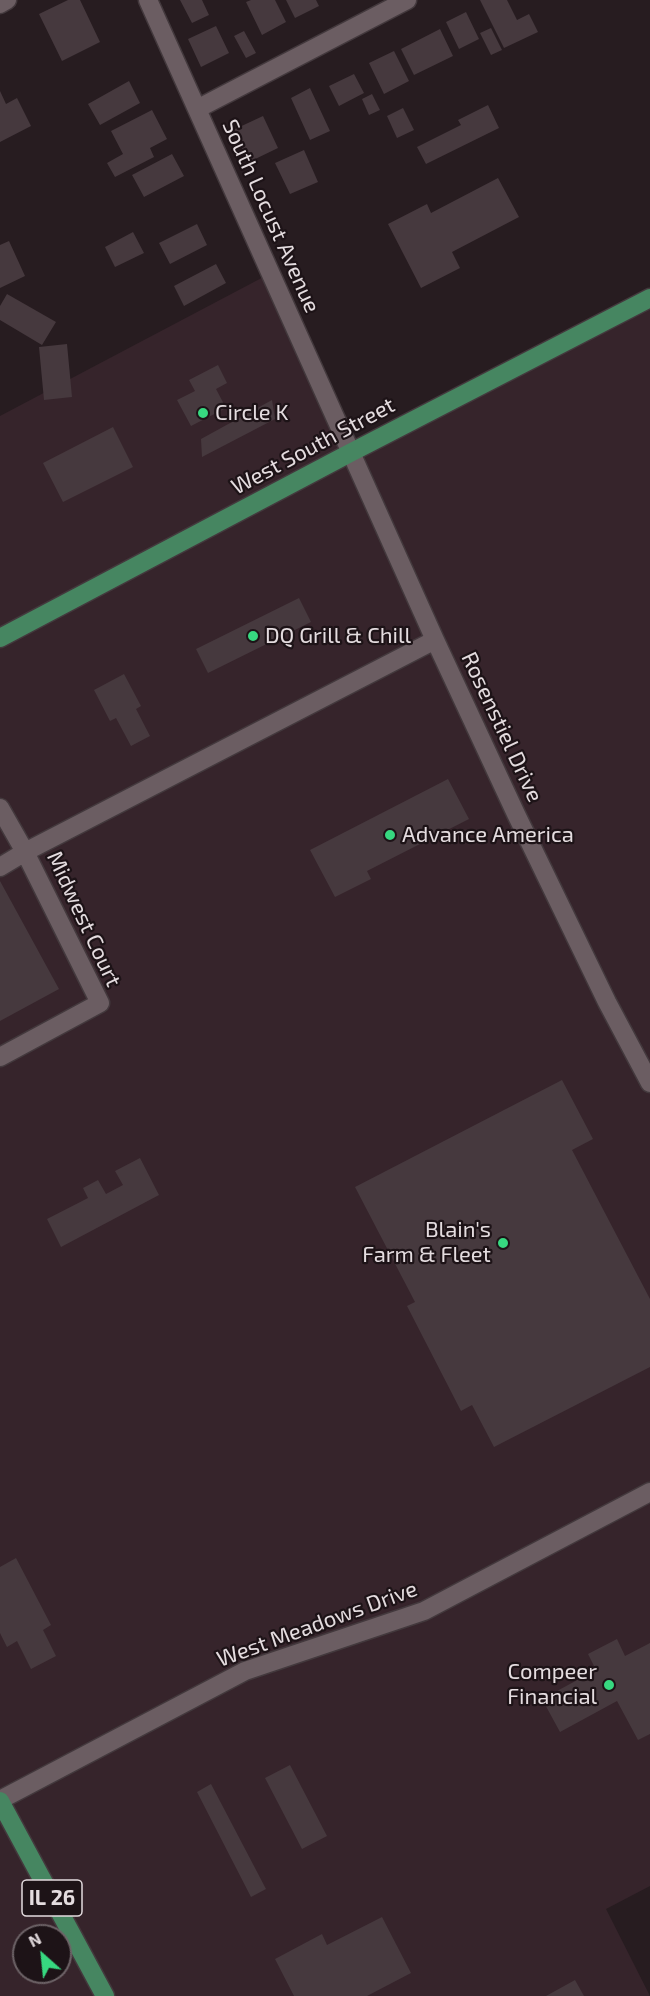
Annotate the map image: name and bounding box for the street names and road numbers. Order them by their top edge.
street label: South Locust Avenue [216,115,326,317]
street label: West South Street [227,392,399,500]
street label: Rosenstiel Drive [456,648,548,806]
street label: Midwest Court [41,847,127,991]
street label: West Meadows Drive [213,1575,421,1673]
road number: IL 26 [22,1880,82,1916]

